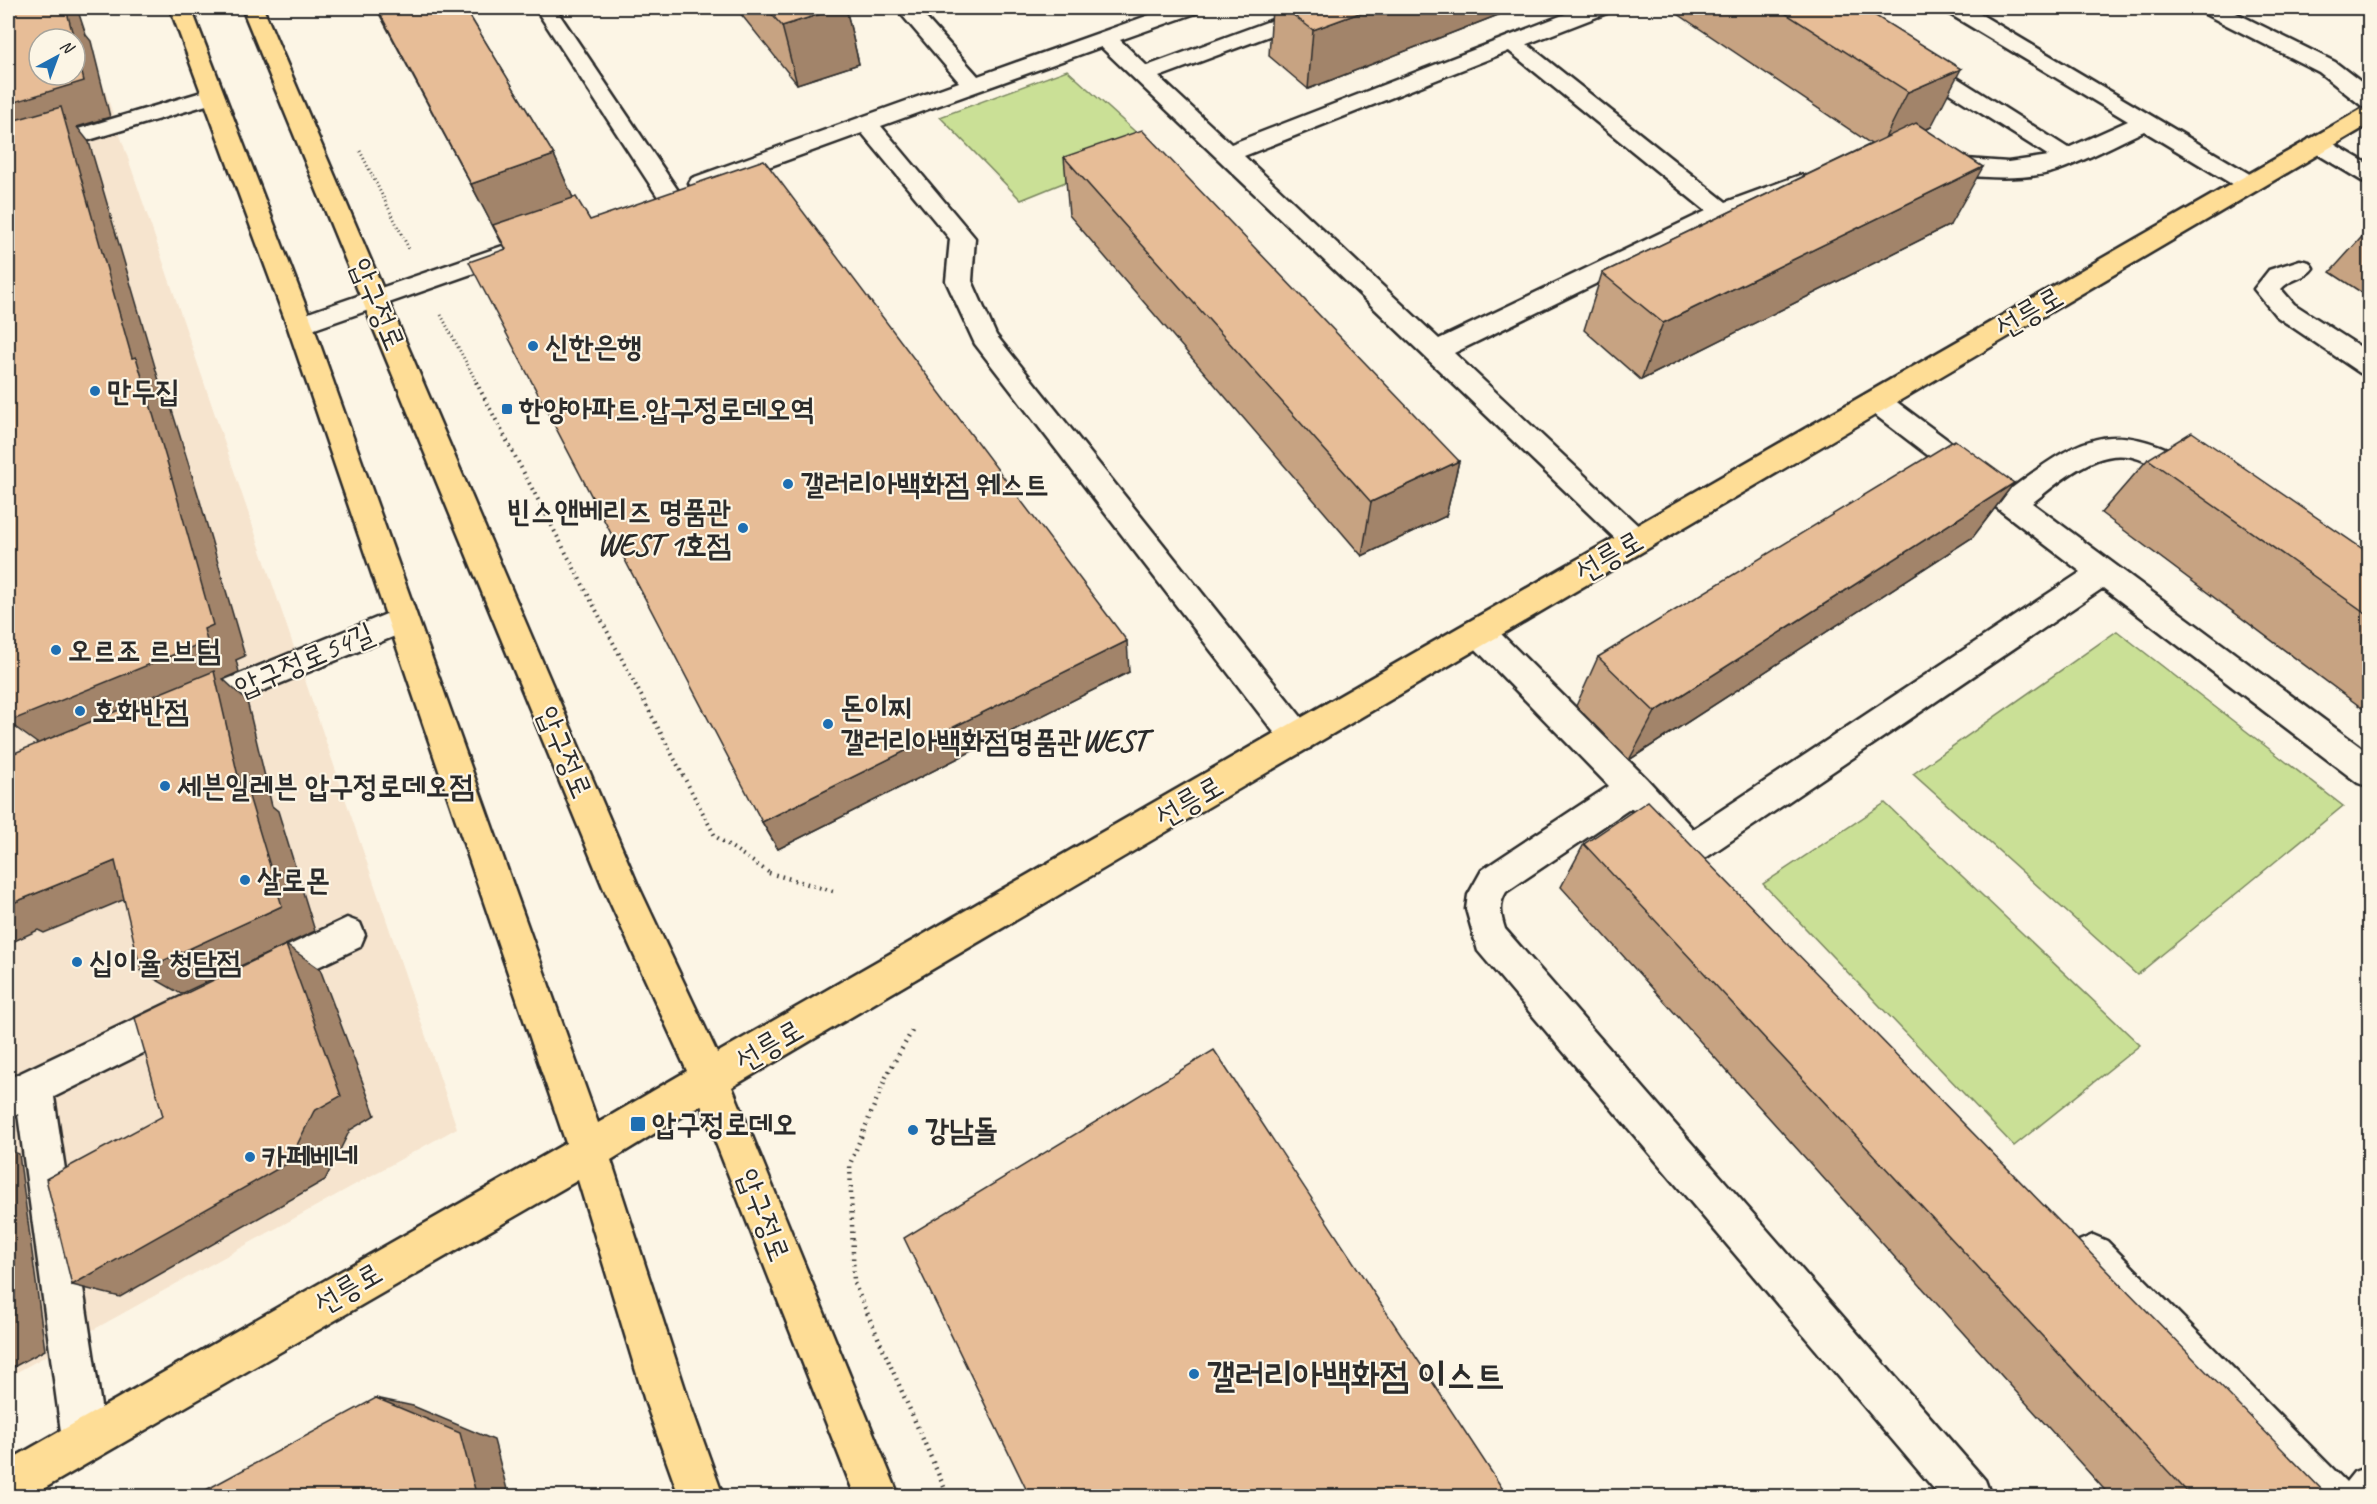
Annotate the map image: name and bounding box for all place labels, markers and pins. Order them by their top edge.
place label: 신한은행 [545,327,642,365]
marker: 신한은행 [526,339,540,353]
place label: 만두집 [107,372,179,410]
marker: 만두집 [88,384,102,398]
place label: 한양아파트.압구정로데오역 [518,390,815,428]
marker: 한양아파트.압구정로데오역 [500,402,514,416]
place label: 갤러리아백화점 웨스트 [800,465,1049,503]
marker: 갤러리아백화점 웨스트 [781,477,795,491]
place label: 빈스앤베리즈 명품관 WEST 1호점 [506,492,731,564]
marker: 빈스앤베리즈 명품관 WEST 1호점 [736,521,750,535]
place label: 오르조 르브텀 [68,631,220,669]
marker: 오르조 르브텀 [49,643,63,657]
place label: 돈이찌 갤러리아백화점명품관WEST [840,688,1155,760]
place label: 호화반점 [92,692,189,730]
marker: 호화반점 [73,704,87,718]
marker: 돈이찌 갤러리아백화점명품관WEST [821,717,835,731]
place label: 세븐일레븐 압구정로데오점 [177,767,474,805]
marker: 세븐일레븐 압구정로데오점 [158,779,172,793]
place label: 살로몬 [257,861,329,899]
marker: 살로몬 [238,873,252,887]
place label: 십이율 청담점 [89,943,241,981]
marker: 십이율 청담점 [70,955,84,969]
place label: 압구정로데오 [652,1105,797,1143]
place label: 강남돌 [925,1111,997,1149]
marker: 압구정로데오 [629,1115,647,1133]
marker: 강남돌 [906,1123,920,1137]
place label: 카페베네 [262,1138,359,1176]
marker: 카페베네 [243,1150,257,1164]
place label: 갤러리아백화점 이스트 [1206,1352,1504,1398]
marker: 갤러리아백화점 이스트 [1187,1367,1201,1381]

